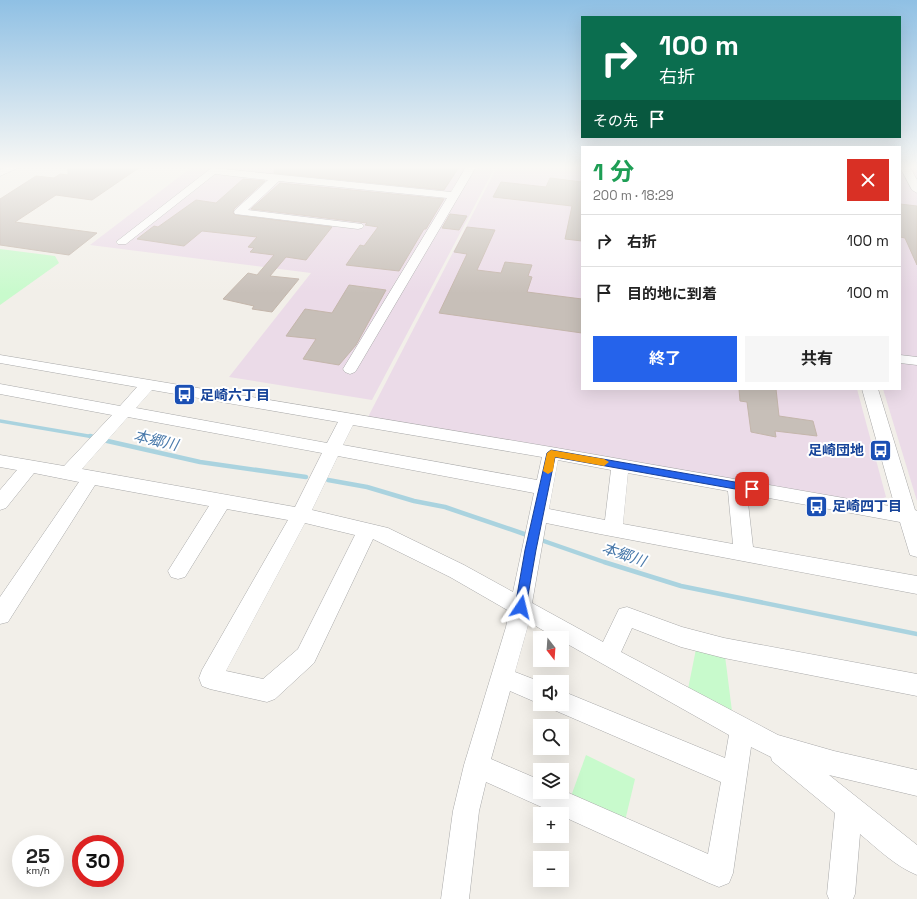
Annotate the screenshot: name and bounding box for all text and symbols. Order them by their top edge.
text: 100 m [659,27,739,63]
icon: right [593,32,645,84]
text: 右折 [659,65,695,88]
icon: arrive [646,108,668,130]
text: その先 [593,111,638,130]
text: 1 分 [593,156,634,187]
button: close [847,159,889,201]
text: 200 m · 18:29 [593,187,674,204]
icon: right [593,230,615,252]
text: 100 m [847,231,889,250]
text: 右折 [627,232,657,251]
icon: arrive [593,282,615,304]
text: 100 m [847,283,889,302]
text: 目的地に到着 [627,284,717,303]
button: 終了 [593,336,737,382]
button: 共有 [745,336,889,382]
bus stop icon: 足崎六丁目 [172,382,198,408]
place label: 足崎六丁目 [200,386,270,404]
water label: 本郷川 [132,426,182,455]
bus stop icon: 足崎団地 [867,437,893,463]
place label: 足崎団地 [808,441,864,459]
pin [735,472,769,506]
icon: arrive [741,478,763,500]
bus stop icon: 足崎四丁目 [803,493,829,519]
place label: 足崎四丁目 [832,497,902,515]
water label: 本郷川 [600,538,650,571]
position arrow [500,586,542,628]
north arrow [533,631,569,667]
map controls [533,631,569,887]
button: sound [533,675,569,711]
button: search [533,719,569,755]
button: layers [533,763,569,799]
button: + [533,807,569,843]
speed limit sign: 30 [72,835,124,887]
text: 25 [26,843,50,869]
button: − [533,851,569,887]
text: km/h [26,864,50,877]

